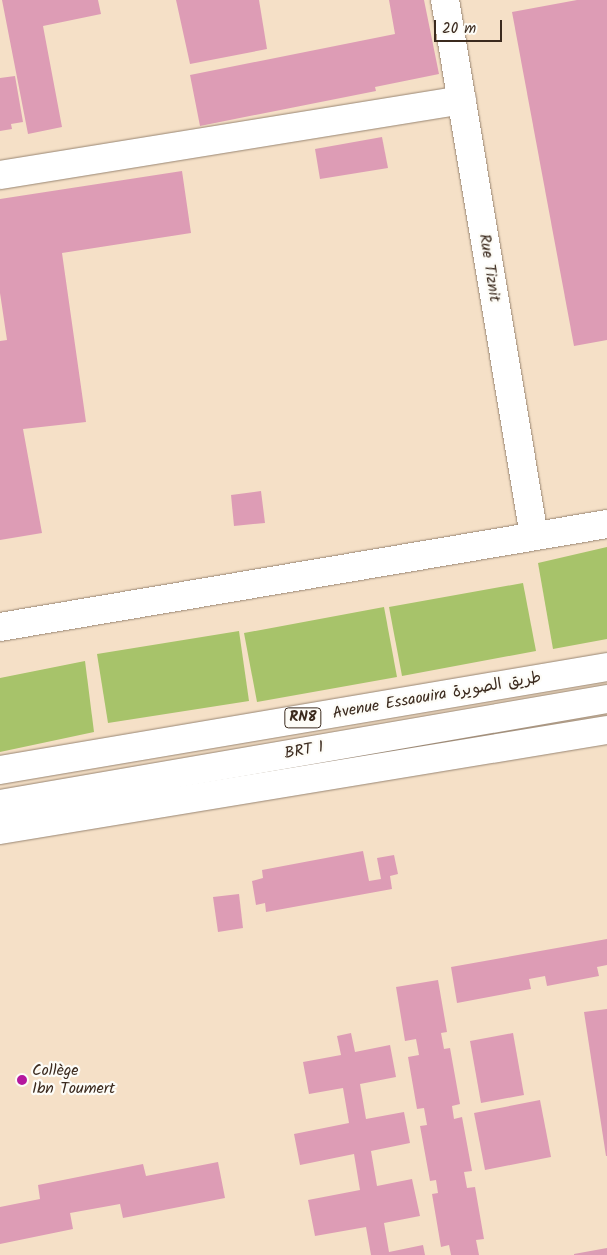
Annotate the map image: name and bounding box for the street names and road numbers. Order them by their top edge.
street label: Rue Tiznit [474,233,504,303]
street label: Avenue Essaouira طريق الصويرة [331,668,543,724]
road number: RN8 [284,706,322,730]
street label: BRT 1 [283,738,325,764]

